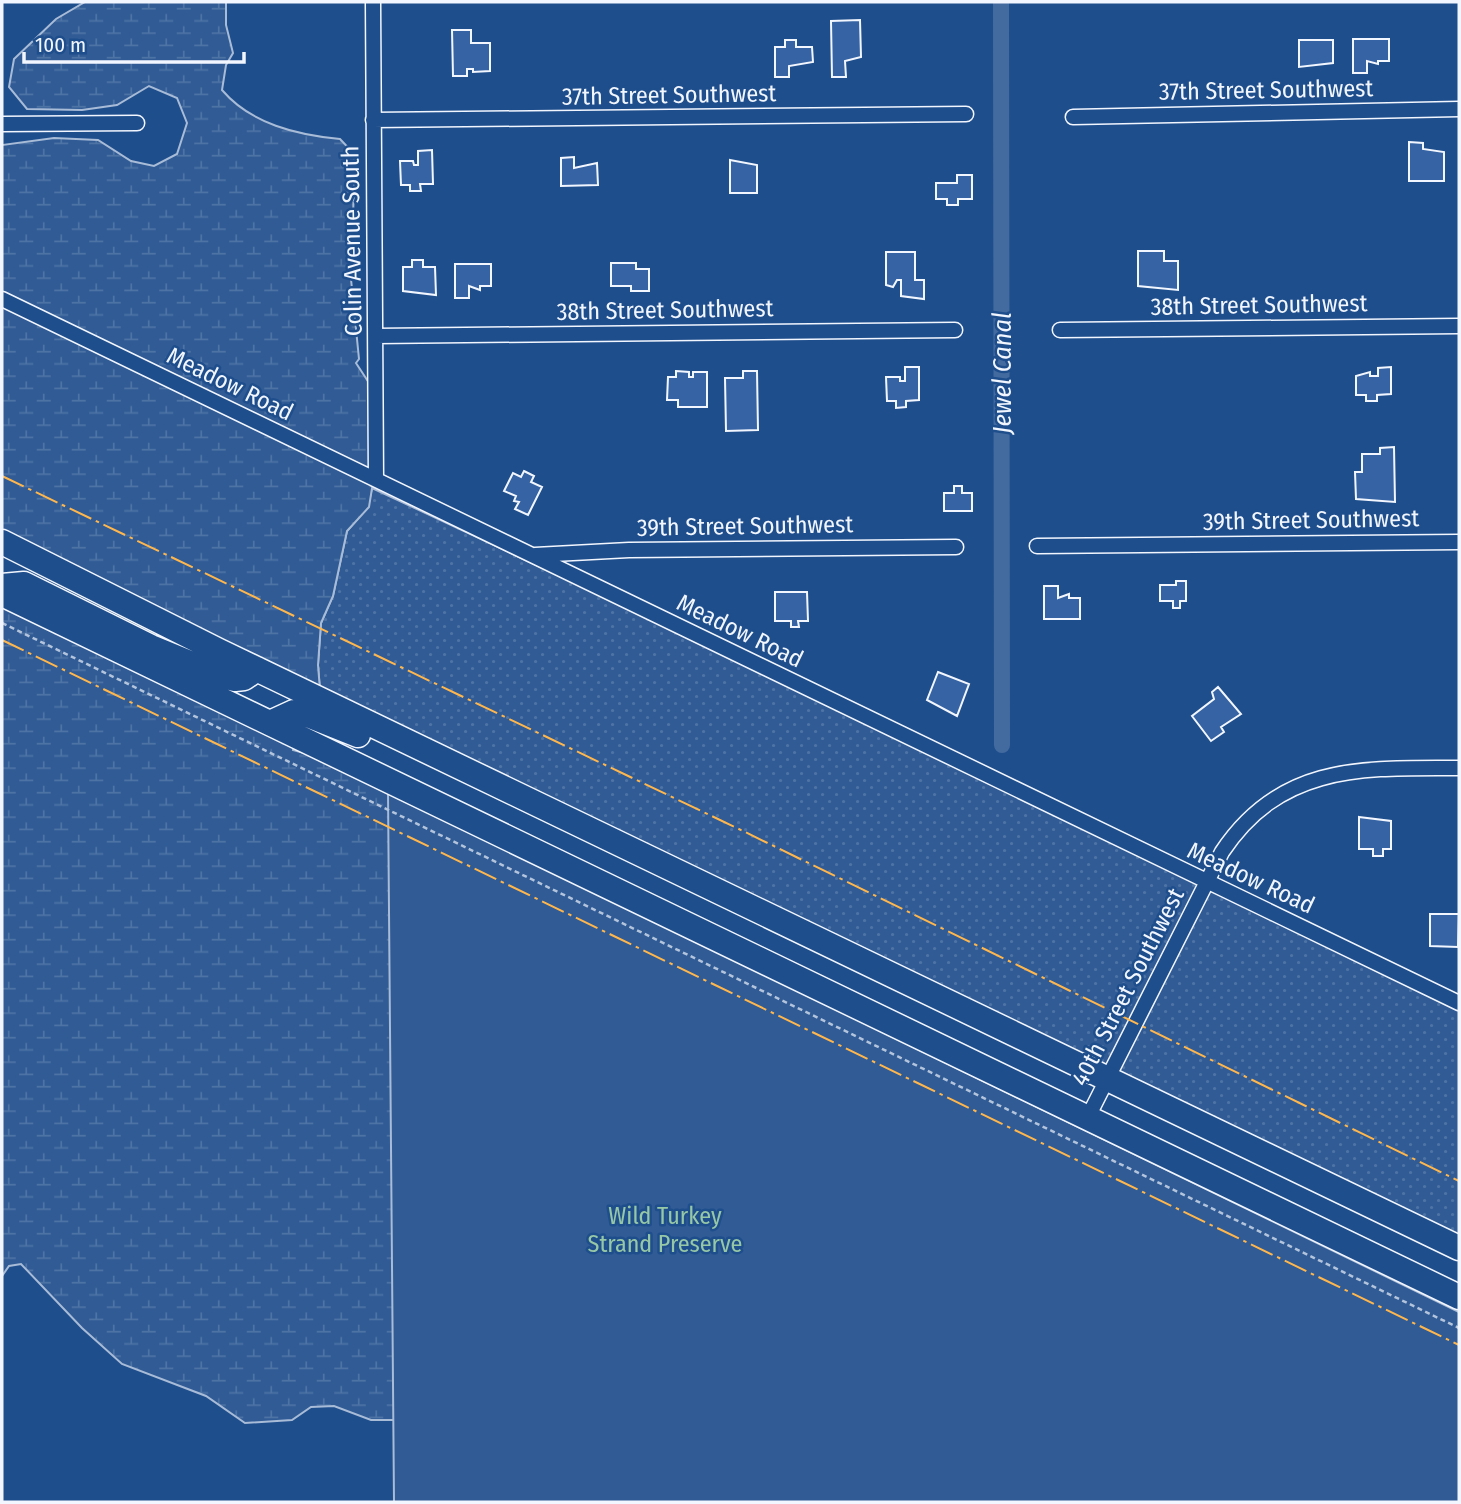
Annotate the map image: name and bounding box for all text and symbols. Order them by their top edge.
scale bar [24,21,245,65]
text: 100 m [35,32,86,58]
street label: 37th Street Southwest [1159,74,1374,106]
street label: 37th Street Southwest [562,79,777,111]
street label: Colin Avenue South [336,146,368,336]
street label: 38th Street Southwest [1150,289,1368,321]
street label: 38th Street Southwest [556,294,774,326]
water label: Jewel Canal [987,312,1018,436]
street label: Meadow Road [162,341,298,427]
street label: 39th Street Southwest [1203,504,1420,536]
street label: 39th Street Southwest [637,510,854,542]
street label: Meadow Road [672,588,808,674]
street label: Meadow Road [1183,836,1319,920]
street label: 40th Street Southwest [1066,883,1190,1091]
park label: Wild Turkey Strand Preserve [588,1202,742,1258]

